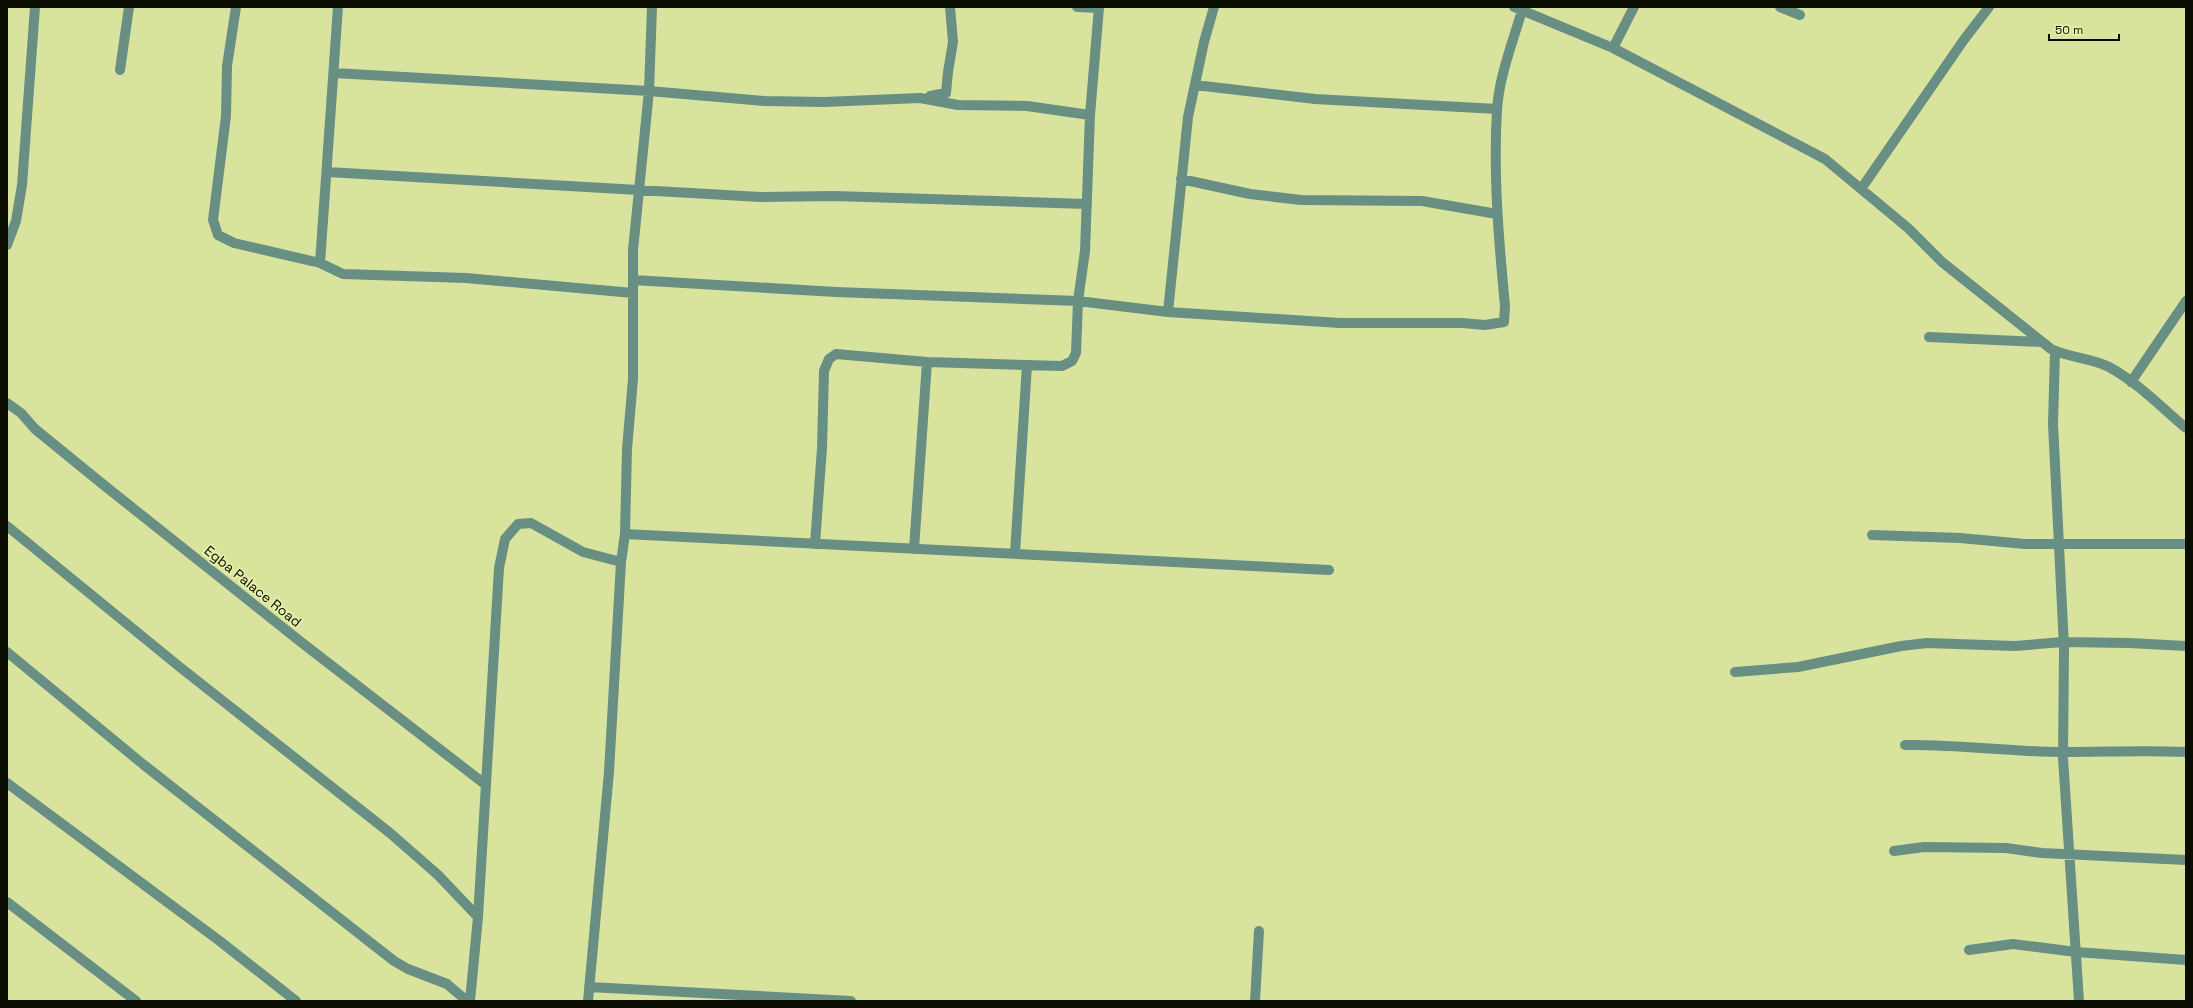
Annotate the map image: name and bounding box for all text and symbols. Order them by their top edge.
scale bar [2049,16,2119,42]
text: 50 m [2055,22,2083,38]
street label: Egba Palace Road [201,541,305,631]

